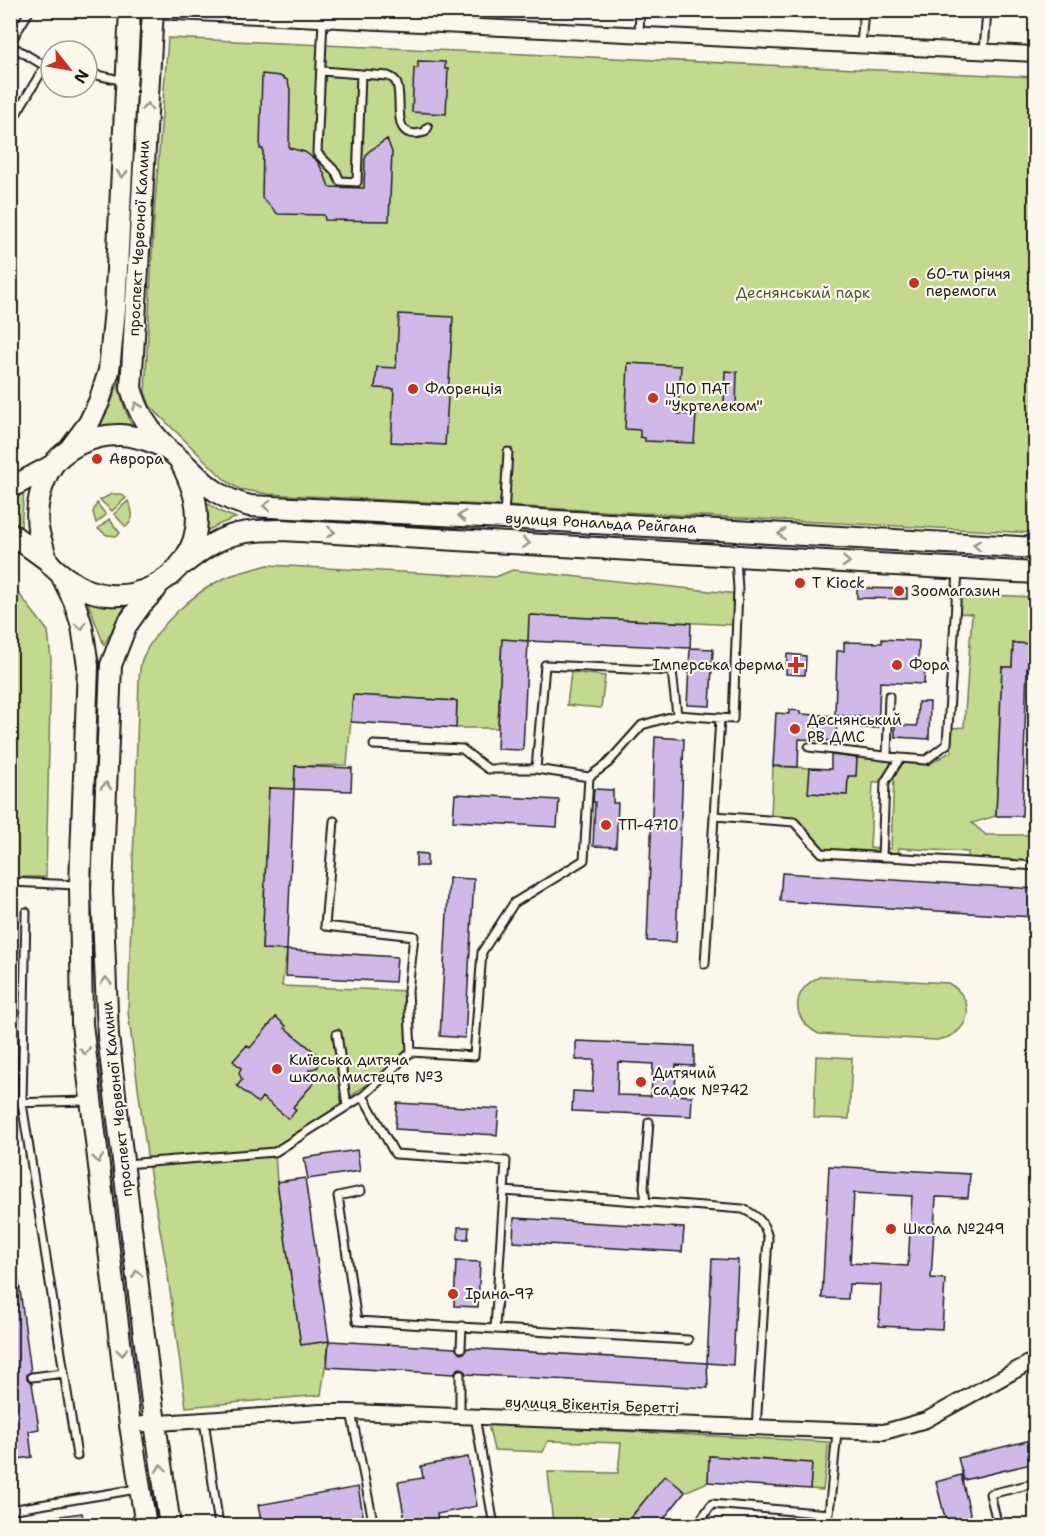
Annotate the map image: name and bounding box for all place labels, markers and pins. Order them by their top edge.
place label: 60-ти річчя перемоги [926,264,1011,301]
marker: 60-ти річчя перемоги [907,276,921,290]
place label: Флоренція [425,379,502,399]
place label: ЦПО ПАТ "Укртелеком" [665,379,763,416]
marker: Флоренція [406,382,420,396]
marker: ЦПО ПАТ "Укртелеком" [646,391,660,405]
place label: Аврора [109,449,164,469]
marker: Аврора [90,452,104,466]
place label: T Kiock [812,573,865,593]
marker: T Kiock [793,576,807,590]
place label: Зоомагазин [911,581,1000,601]
marker: Зоомагазин [892,584,906,598]
place label: Імперська ферма [652,655,785,675]
place label: Фора [909,655,950,675]
marker: Імперська ферма [789,658,803,672]
marker: Фора [890,658,904,672]
place label: Деснянський РВ ДМС [807,710,902,747]
marker: Деснянський РВ ДМС [788,722,802,736]
place label: ТП-4710 [618,815,679,835]
marker: ТП-4710 [599,818,613,832]
place label: Київська дитяча школа мистецтв №3 [289,1050,444,1087]
marker: Київська дитяча школа мистецтв №3 [270,1062,284,1076]
place label: Дитячий садок №742 [653,1063,749,1100]
marker: Дитячий садок №742 [634,1075,648,1089]
place label: Школа №249 [903,1219,1005,1239]
marker: Школа №249 [884,1222,898,1236]
place label: Ірина-97 [465,1284,534,1304]
marker: Ірина-97 [446,1287,460,1301]

